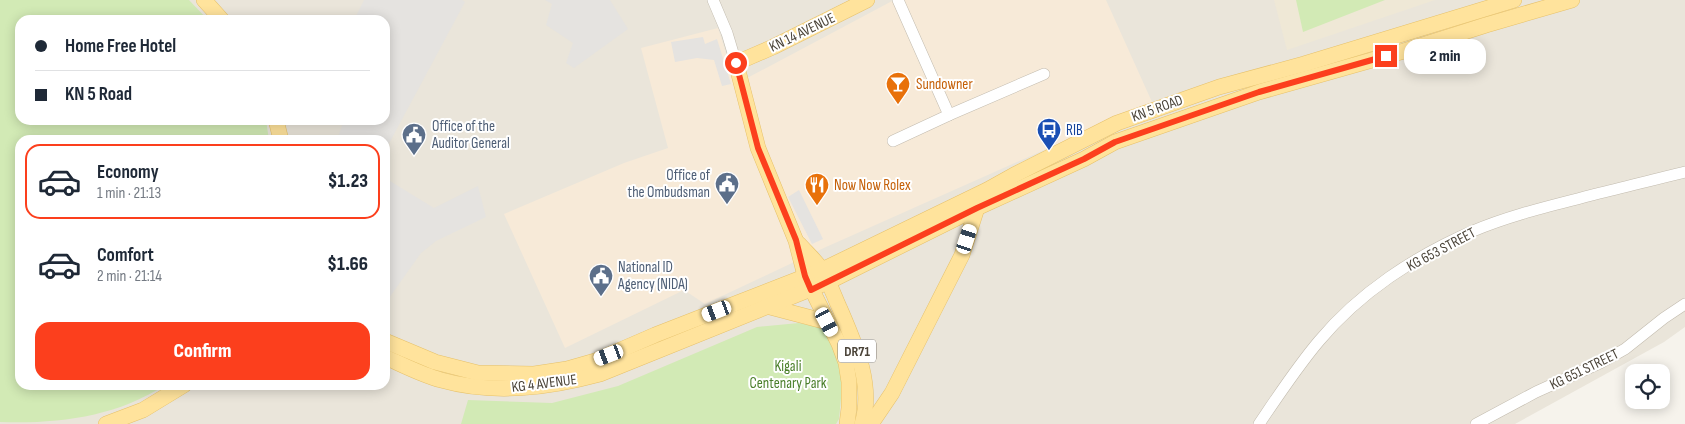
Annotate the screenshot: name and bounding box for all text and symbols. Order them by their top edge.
street label: KN 14 AVENUE [766,8,838,57]
text: Home Free Hotel [65,35,176,58]
callout: 2 min [1404,38,1486,74]
route end [1375,45,1397,67]
text: 2 min [1429,47,1461,66]
route start [725,52,747,74]
bar icon: Sundowner [885,71,911,105]
place label: Sundowner [916,75,973,94]
text: KN 5 Road [65,83,132,106]
street label: KN 5 ROAD [1129,90,1185,126]
place label: Office of the Auditor General [431,117,510,153]
bus stop icon: RIB [1036,117,1062,151]
place label: RIB [1066,121,1083,140]
public building icon: Office of the Auditor General [401,122,427,156]
icon: car [37,159,82,204]
text: Economy [97,161,159,184]
place label: Office of the Ombudsman [628,166,711,202]
text: $1.23 [328,170,368,193]
public building icon: Office of the Ombudsman [714,171,740,205]
restaurant icon: Now Now Rolex [804,172,830,206]
place label: Now Now Rolex [834,176,911,195]
text: 1 min · 21:13 [97,184,161,203]
car [955,222,978,256]
street label: KG 653 STREET [1403,223,1479,276]
icon: car [37,242,82,287]
text: Comfort [97,244,154,267]
text: $1.66 [327,253,368,276]
place label: National ID Agency (NIDA) [617,258,688,294]
public building icon: National ID Agency (NIDA) [588,263,614,297]
text: 2 min · 21:14 [97,267,162,286]
car [700,299,733,323]
car [813,305,840,339]
button: Confirm [35,322,370,380]
road number: DR71 [838,340,876,362]
car [592,343,625,367]
street label: KG 651 STREET [1547,345,1622,394]
park label: Kigali Centenary Park [750,357,827,393]
map controls [1625,364,1670,409]
button: locate [1625,364,1670,409]
street label: KG 4 AVENUE [510,370,578,397]

